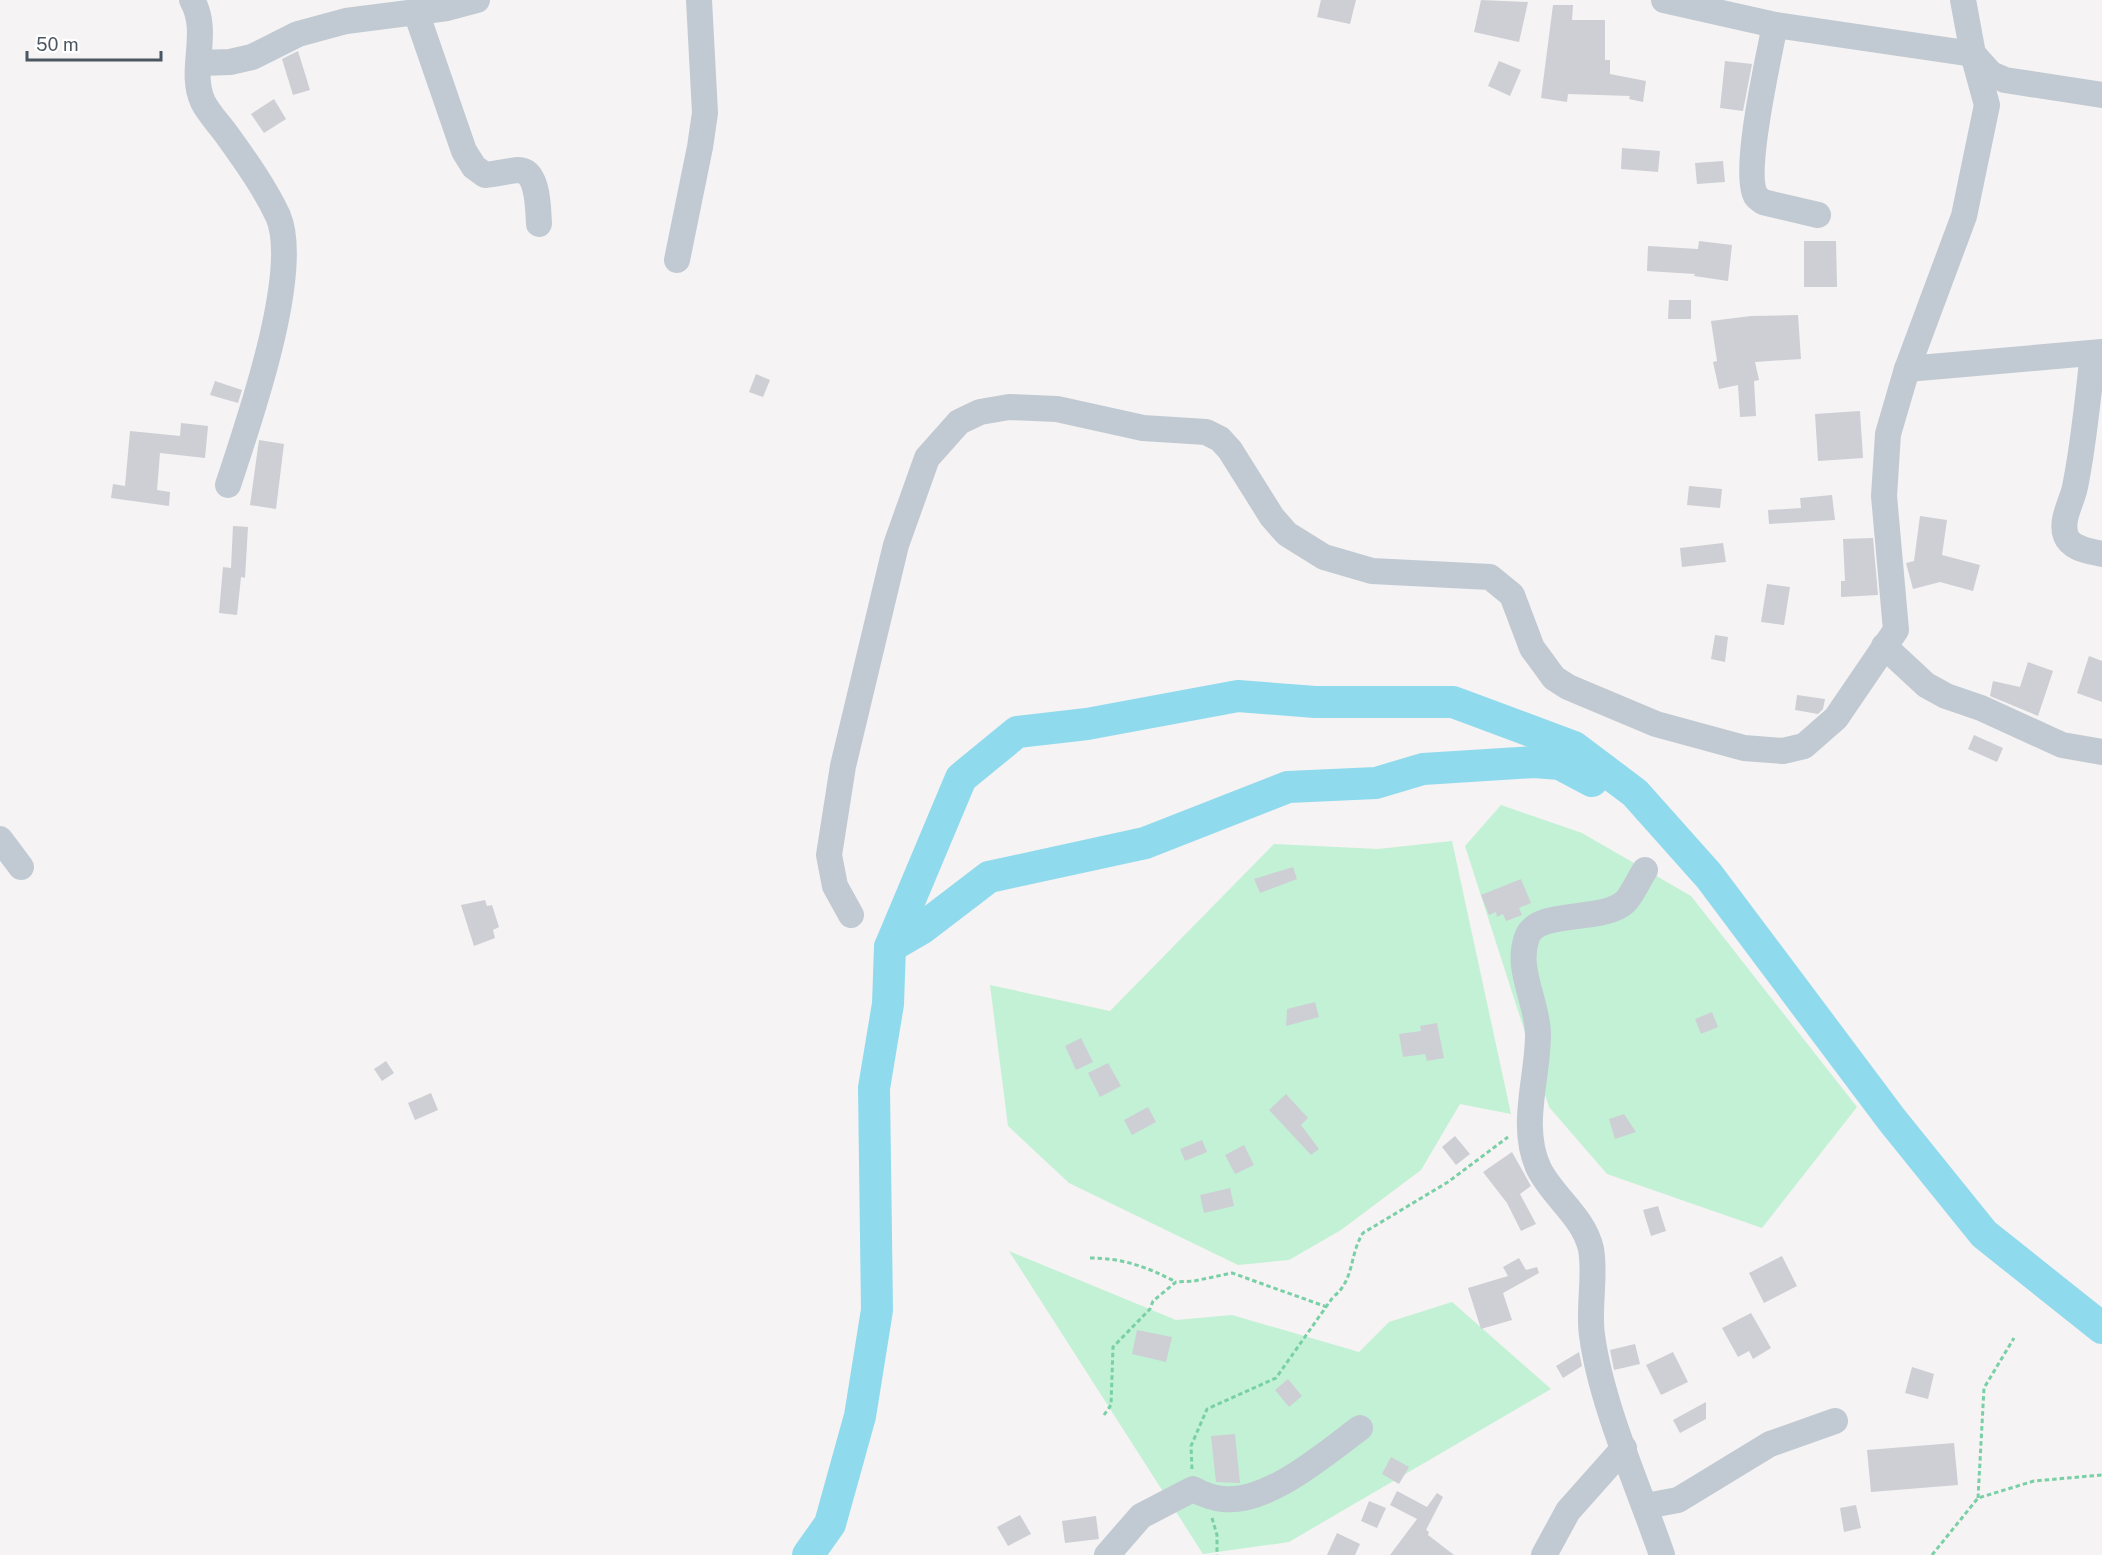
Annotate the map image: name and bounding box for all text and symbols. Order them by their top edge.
scale bar [27,24,160,62]
text: 50 m [36,34,79,55]

